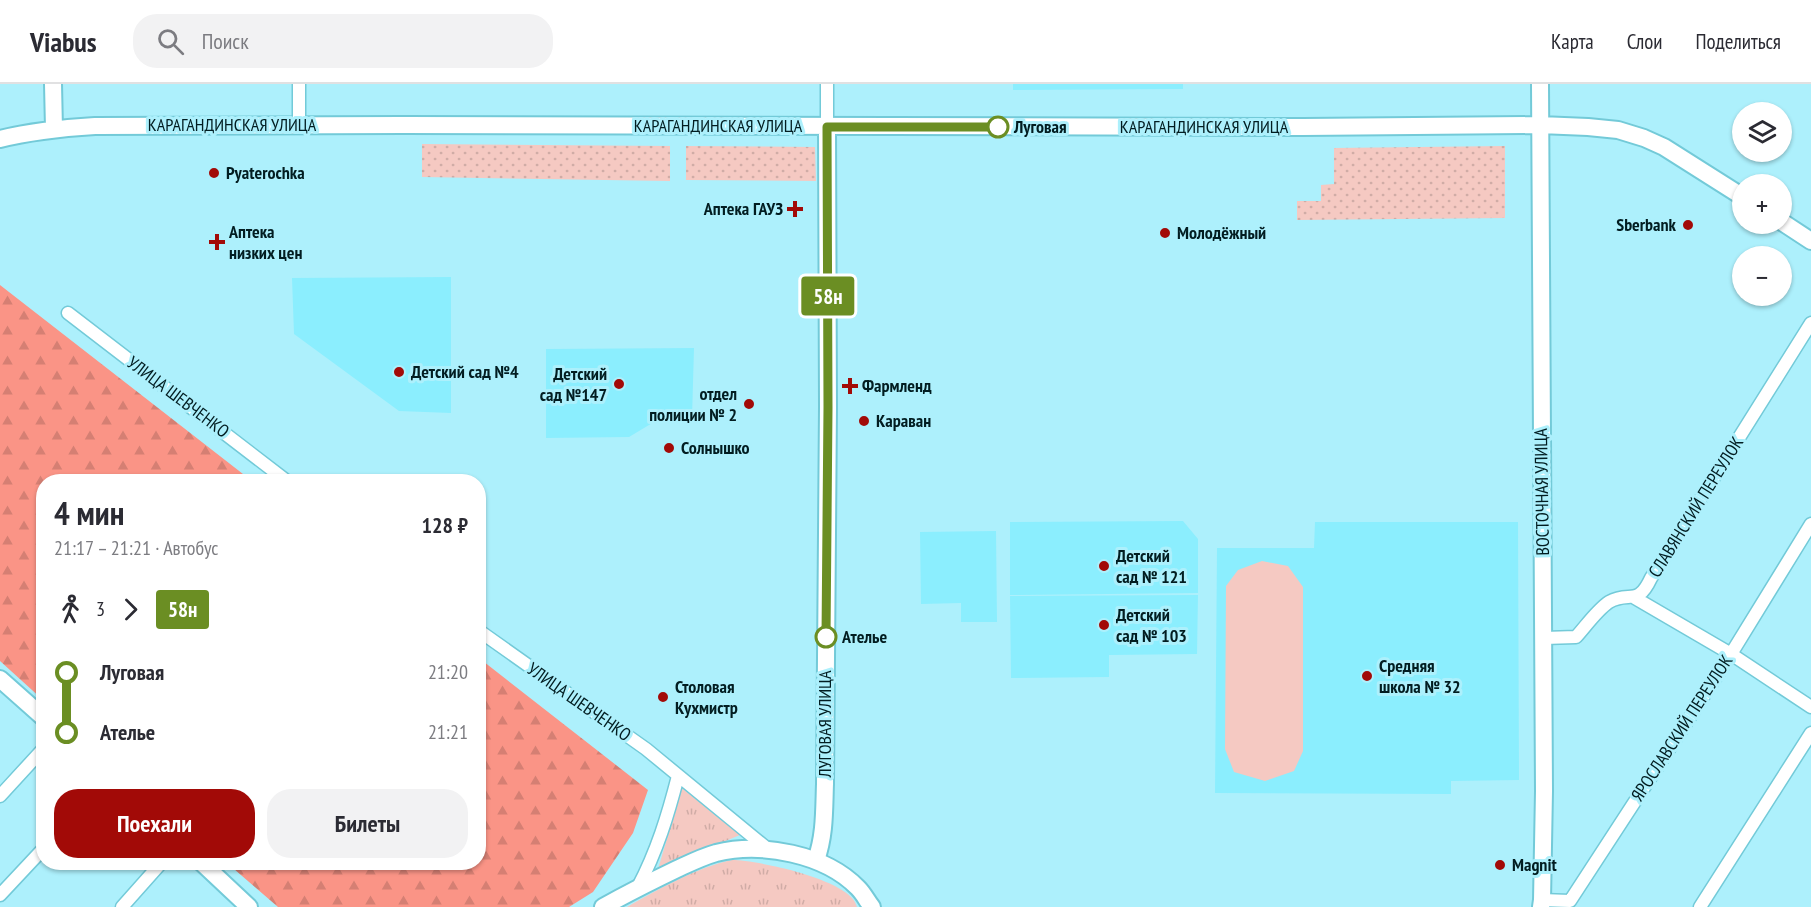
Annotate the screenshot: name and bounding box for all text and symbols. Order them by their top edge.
search box [133,14,553,68]
text: Viabus [30,23,97,60]
icon: search [154,25,187,58]
text: Поиск [202,27,249,55]
text: Карта [1551,28,1594,55]
text: Слои [1627,28,1662,55]
text: Поделиться [1695,28,1781,55]
map controls [1732,102,1792,306]
button: layers [1732,102,1792,162]
street label: КАРАГАНДИНСКАЯ УЛИЦА [148,113,317,136]
street label: КАРАГАНДИНСКАЯ УЛИЦА [634,114,803,137]
place label: Луговая [1013,115,1067,138]
street label: КАРАГАНДИНСКАЯ УЛИЦА [1120,115,1289,138]
marker: Луговая [987,116,1009,138]
place label: Pyaterochka [226,161,305,184]
marker: Pyaterochka [207,166,221,180]
button: + [1732,174,1792,234]
place label: Аптека ГАУЗ [703,197,783,220]
marker: Аптека ГАУЗ [788,202,802,216]
place label: Sberbank [1616,213,1677,236]
marker: Sberbank [1681,218,1695,232]
place label: Аптека низких цен [228,220,302,264]
place label: Молодёжный [1177,221,1266,244]
marker: Молодёжный [1158,226,1172,240]
marker: Аптека низких цен [210,235,224,249]
button: − [1732,246,1792,306]
line badge: 58н [794,276,862,316]
text: 58н [813,283,843,310]
street label: УЛИЦА ШЕВЧЕНКО [123,351,234,442]
place label: Детский сад №4 [411,360,519,383]
place label: Детский сад №147 [540,362,607,406]
marker: Детский сад №4 [392,365,406,379]
place label: Фармленд [862,374,932,397]
marker: Детский сад №147 [612,377,626,391]
marker: Фармленд [843,379,857,393]
place label: отдел полиции № 2 [649,382,737,426]
marker: отдел полиции № 2 [742,397,756,411]
place label: Караван [876,409,931,432]
marker: Караван [857,414,871,428]
street label: ВОСТОЧНАЯ УЛИЦА [1529,428,1554,556]
street label: СЛАВЯНСКИЙ ПЕРЕУЛОК [1643,432,1748,581]
place label: Солнышко [681,436,750,459]
marker: Солнышко [662,441,676,455]
text: 4 мин [54,491,124,534]
text: 128 ₽ [421,511,468,539]
text: 21:17 – 21:21 · Автобус [54,535,218,561]
place label: Детский сад № 121 [1116,544,1187,588]
marker: Детский сад № 121 [1097,559,1111,573]
icon: walk [54,593,87,626]
icon: forward [114,593,147,626]
text: 3 [96,596,105,622]
text: 58н [168,596,197,623]
place label: Детский сад № 103 [1116,603,1187,647]
marker: Детский сад № 103 [1097,618,1111,632]
place label: Ателье [841,625,887,648]
marker: Ателье [815,626,837,648]
street label: ЯРОСЛАВСКИЙ ПЕРЕУЛОК [1626,650,1737,805]
place label: Средняя школа № 32 [1379,654,1461,698]
street label: УЛИЦА ШЕВЧЕНКО [523,657,636,746]
text: Луговая [100,658,164,686]
text: 21:20 [428,659,468,685]
marker: Средняя школа № 32 [1360,669,1374,683]
street label: ЛУГОВАЯ УЛИЦА [813,670,836,778]
place label: Столовая Кухмистр [675,675,738,719]
marker: Столовая Кухмистр [656,690,670,704]
text: Ателье [100,718,155,746]
text: 21:21 [428,719,468,745]
button: Поехали [54,789,255,858]
button: Билеты [267,789,468,858]
place label: Magnit [1512,853,1557,876]
marker: Magnit [1493,858,1507,872]

